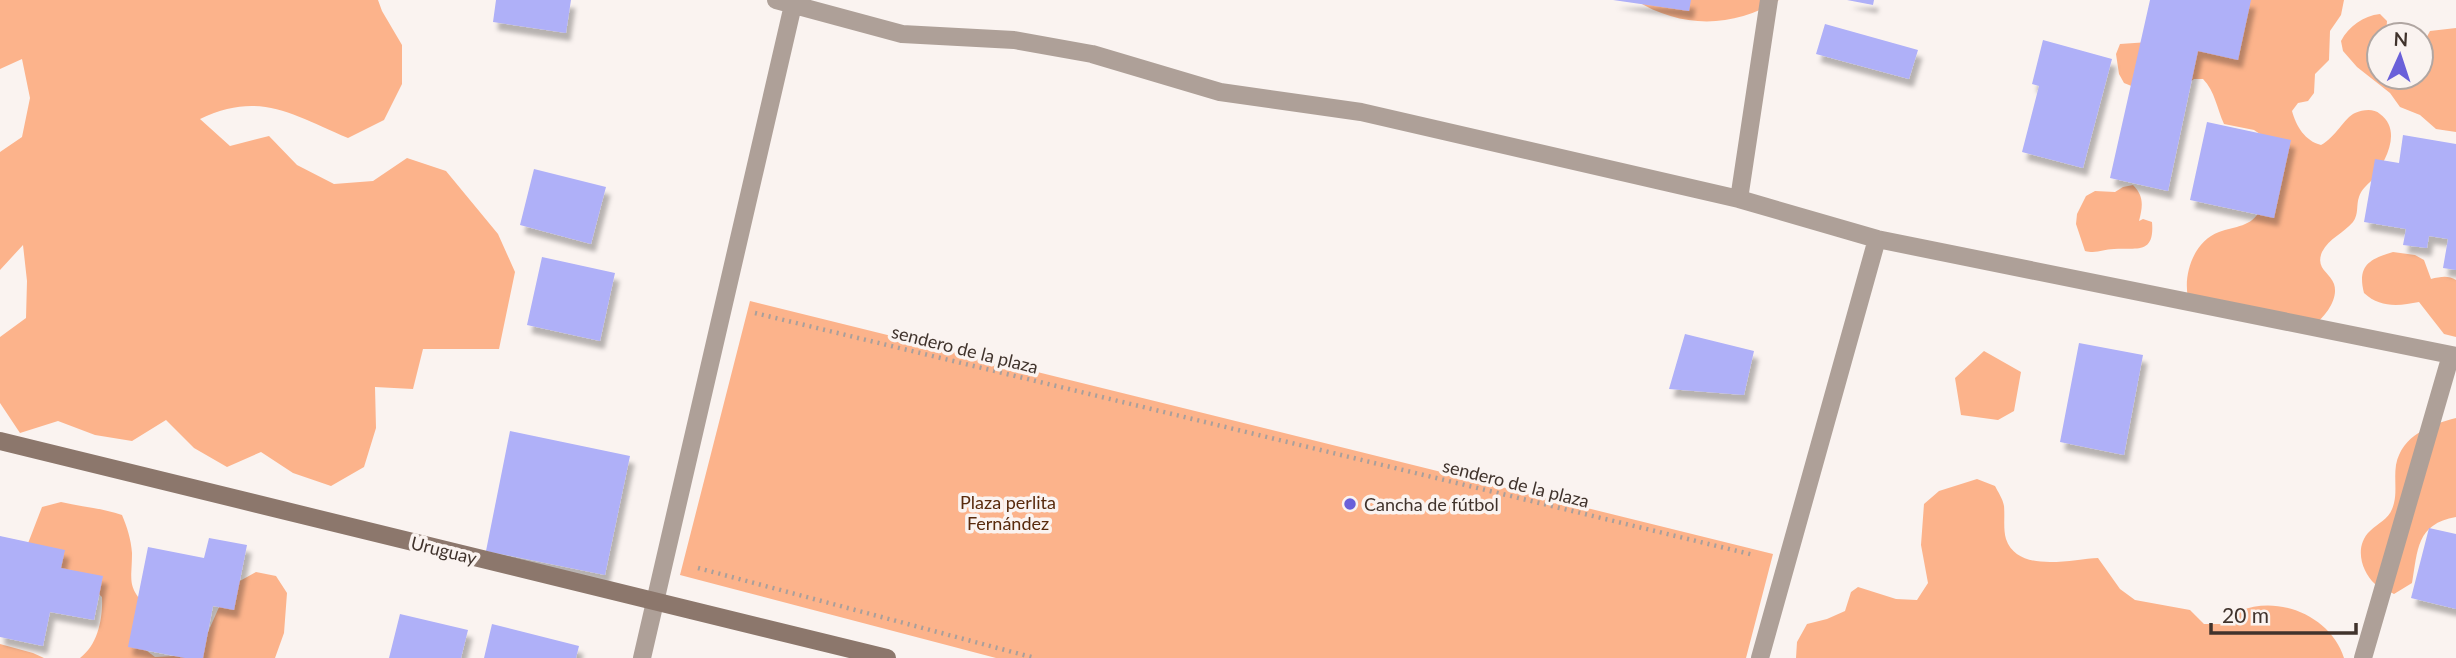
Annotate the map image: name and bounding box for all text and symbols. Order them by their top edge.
north arrow [2365,21,2435,91]
text: N [2393,27,2409,50]
street label: sendero de la plaza [889,320,1041,378]
street label: sendero de la plaza [1440,454,1592,512]
park label: Plaza perlita Fernández [960,491,1056,534]
place label: Cancha de fútbol [1364,493,1499,515]
marker: Cancha de fútbol [1342,496,1358,512]
street label: Uruguay [409,531,480,569]
scale bar [2211,592,2356,636]
text: 20 m [2222,602,2269,627]

